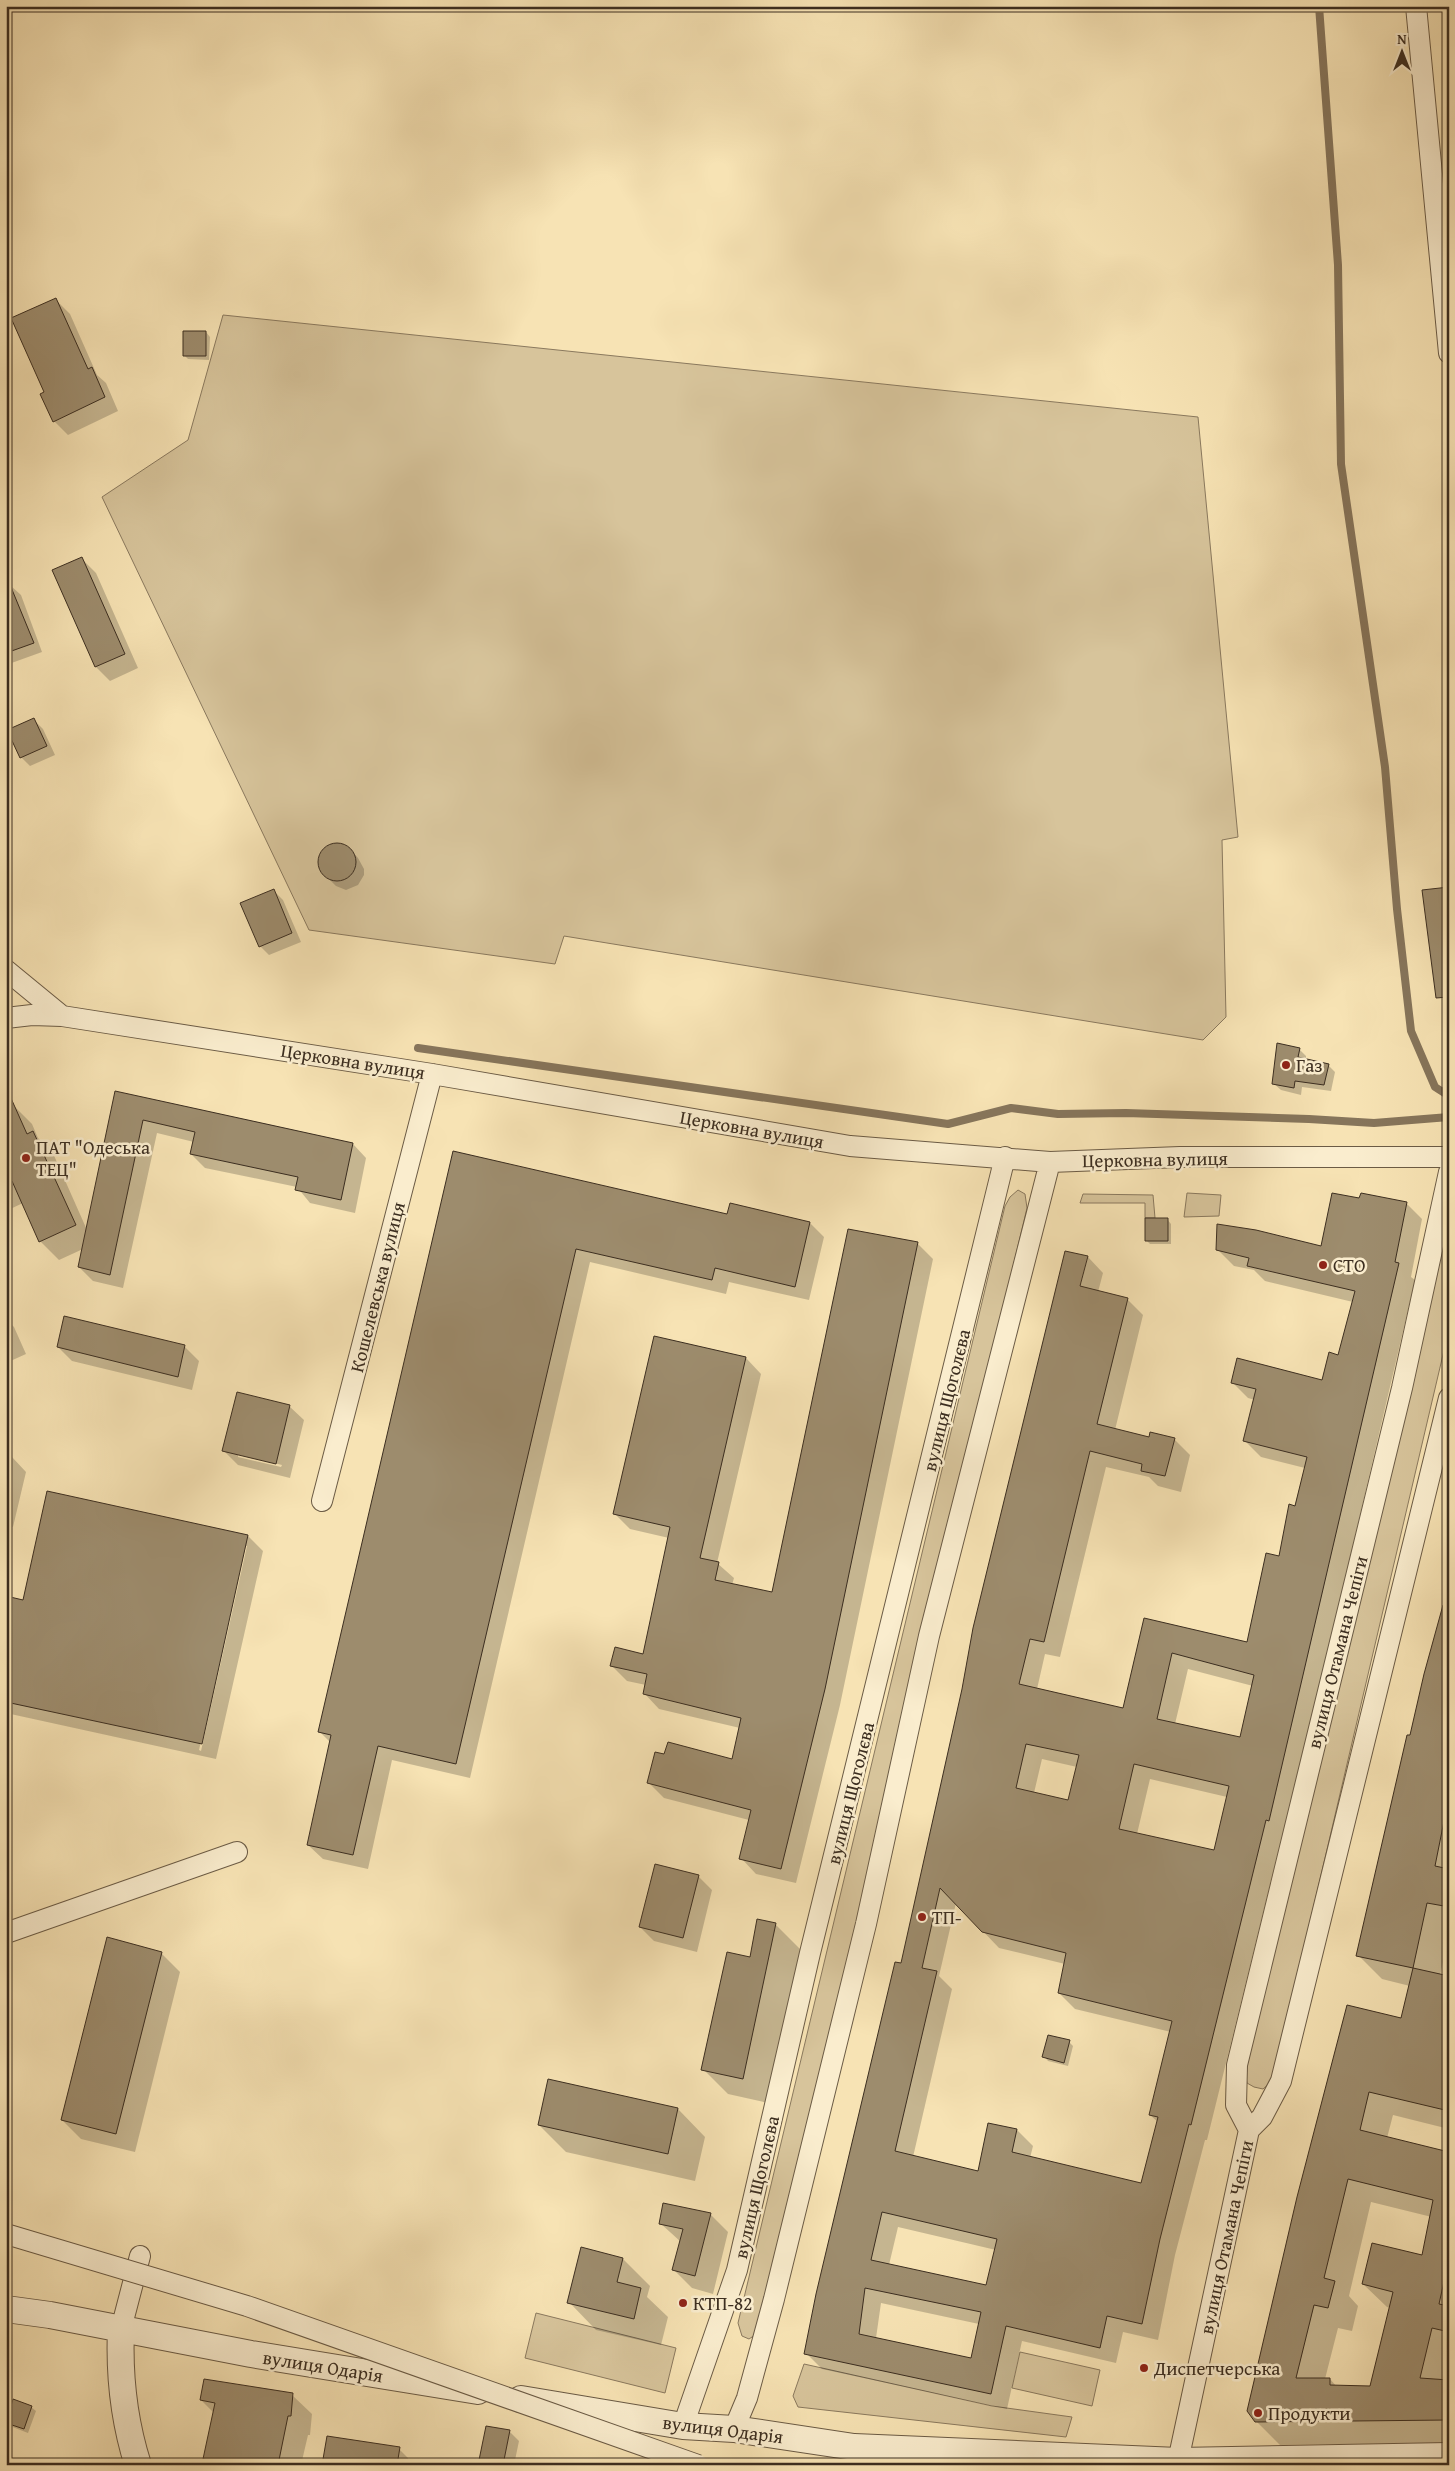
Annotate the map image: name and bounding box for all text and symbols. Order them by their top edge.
north arrow [1378,28,1428,78]
text: N [1397,29,1407,49]
street label: Церковна вулиця [279,1036,428,1086]
place label: Газ [1296,1051,1323,1079]
marker: Газ [1280,1059,1292,1071]
street label: Церковна вулиця [678,1103,827,1156]
place label: ПАТ "Одеська ТЕЦ" [36,1133,150,1183]
street label: Церковна вулиця [1082,1144,1228,1174]
marker: ПАТ "Одеська ТЕЦ" [20,1152,32,1164]
street label: Кошелевська вулиця [342,1198,412,1375]
place label: СТО [1333,1251,1366,1279]
marker: СТО [1317,1259,1329,1271]
street label: вулиця Щоголєва [915,1326,977,1474]
street label: вулиця Отамана Чепіги [1299,1553,1375,1751]
street label: вулиця Щоголєва [819,1719,881,1867]
place label: ТП- [932,1903,961,1931]
marker: ТП- [916,1911,928,1923]
street label: вулиця Щоголєва [726,2113,786,2261]
street label: вулиця Отамана Чепіги [1192,2137,1260,2337]
place label: КТП-82 [693,2289,752,2317]
marker: КТП-82 [677,2297,689,2309]
street label: вулиця Одарія [261,2343,386,2389]
place label: Диспетчерська [1153,2354,1280,2382]
marker: Диспетчерська [1138,2362,1150,2374]
place label: Продукти [1268,2399,1351,2427]
marker: Продукти [1252,2407,1264,2419]
street label: вулиця Одарія [661,2408,785,2450]

